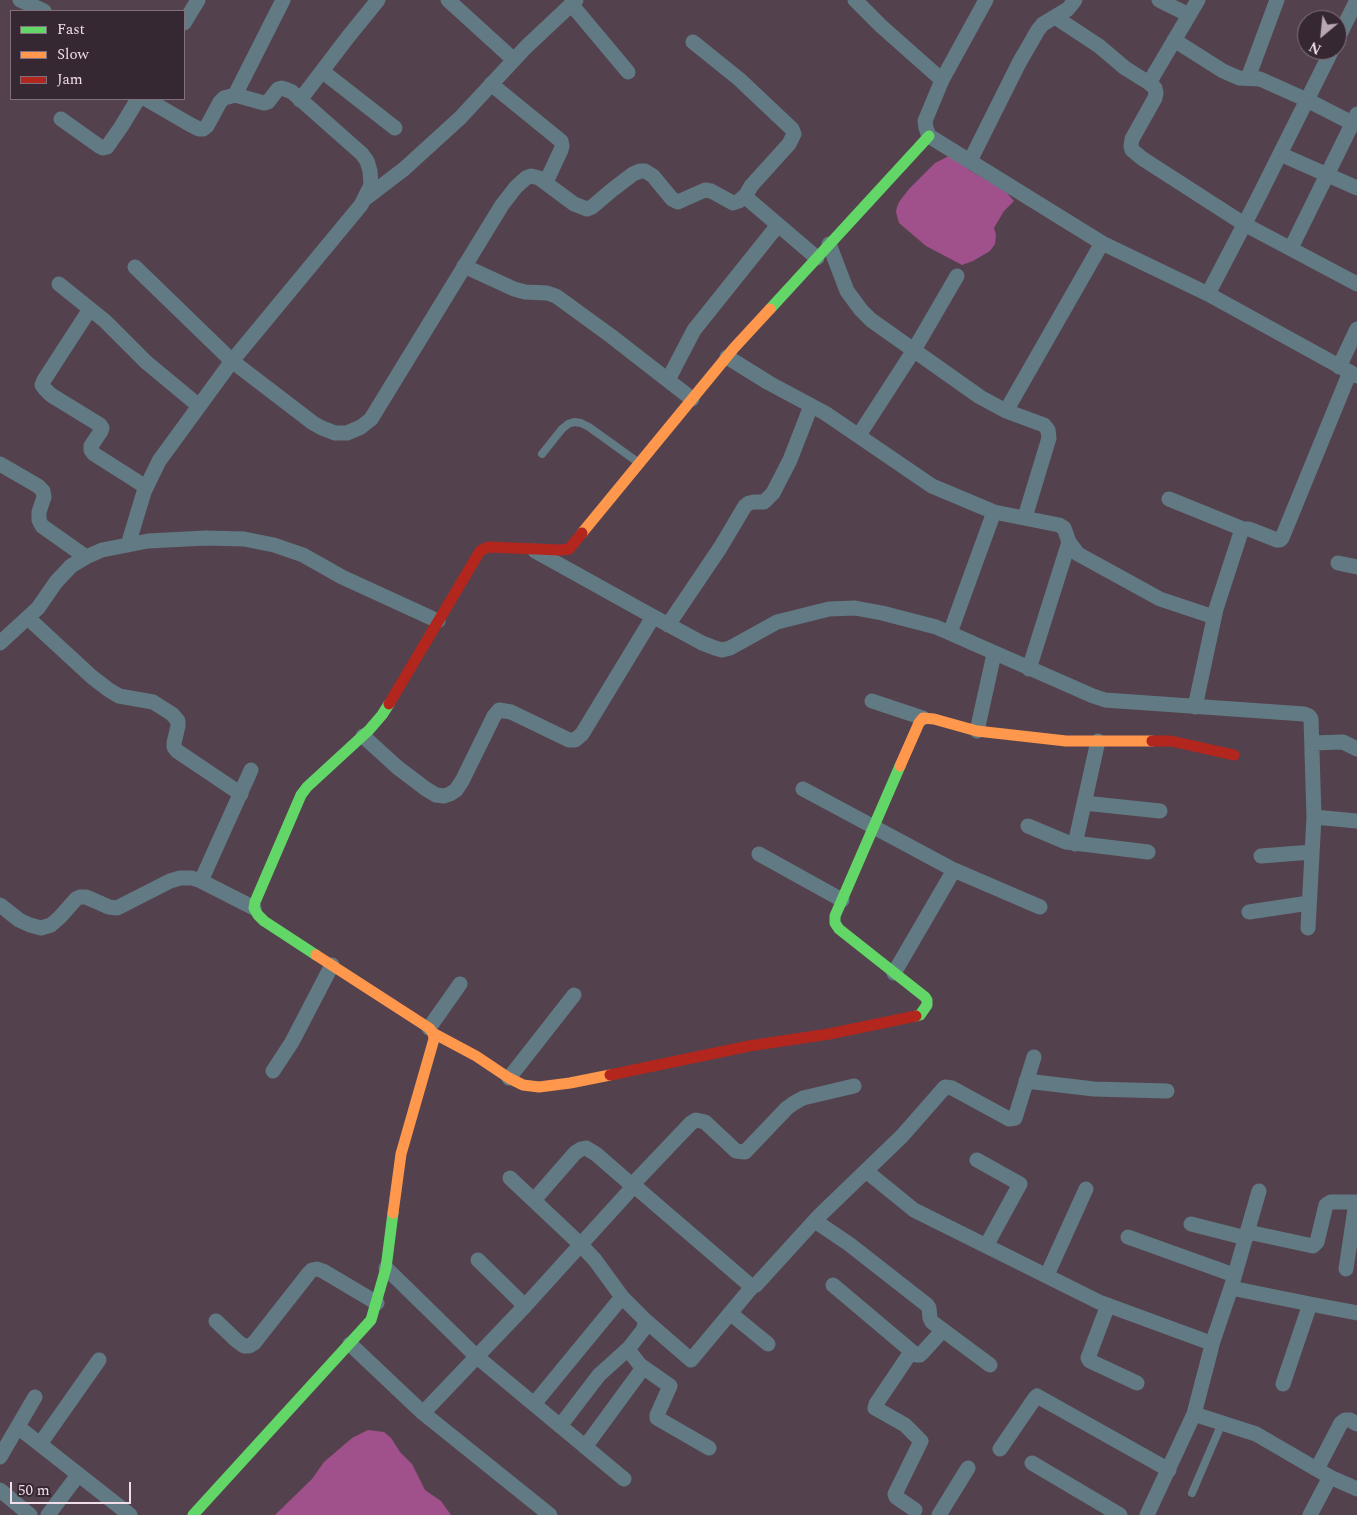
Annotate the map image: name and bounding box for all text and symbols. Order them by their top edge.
legend [10,10,185,100]
north arrow [1297,10,1347,60]
text: Fast [57,18,85,41]
text: N [1305,36,1325,60]
text: Slow [57,43,89,66]
text: Jam [57,68,83,91]
scale bar [12,1472,134,1504]
text: 50 m [18,1479,50,1502]

